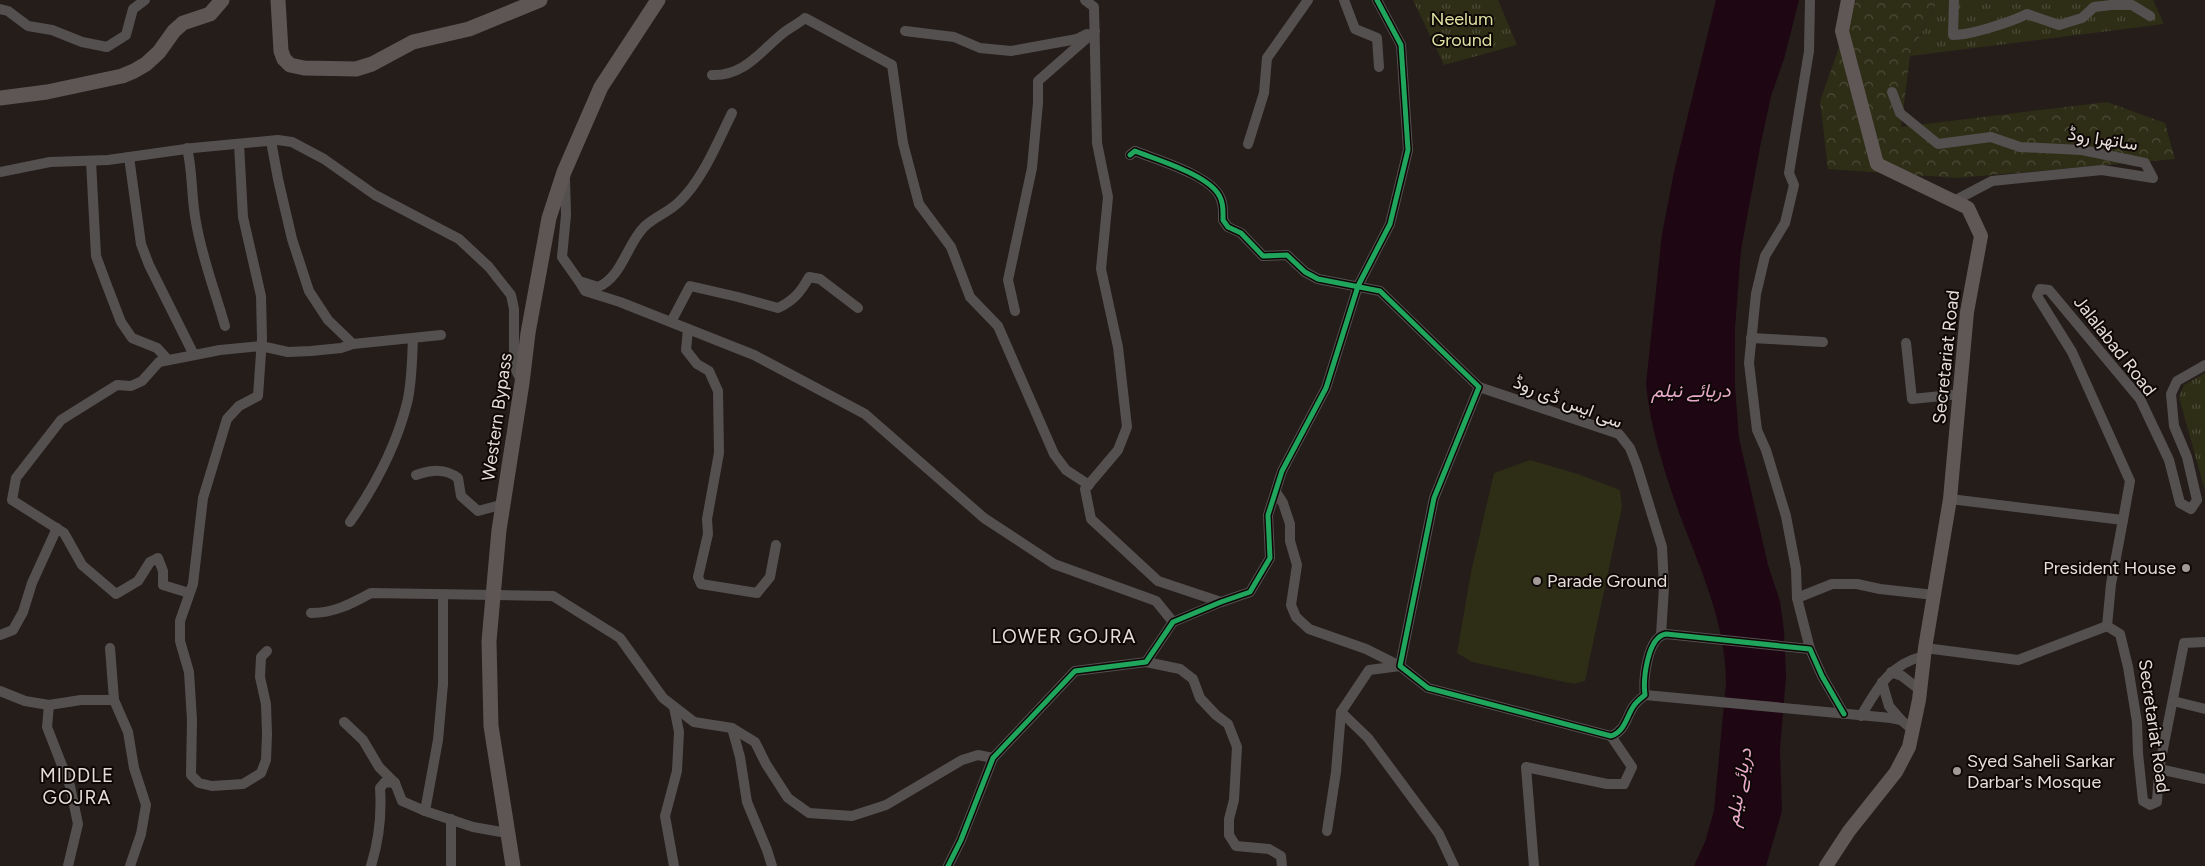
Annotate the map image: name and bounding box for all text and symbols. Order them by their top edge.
park label: Neelum Ground [1431,8,1493,51]
street label: ساتھرا روڈ [2067,123,2139,155]
street label: Secretariat Road [1928,289,1964,425]
street label: Jalalabad Road [2069,292,2161,400]
street label: Western Bypass [477,352,517,482]
street label: سی ایس ڈی روڈ [1510,371,1626,433]
water label: دریائے نیلم [1650,379,1731,403]
place label: President House [2043,557,2176,579]
marker: President House [2180,562,2192,574]
place label: Parade Ground [1547,570,1667,592]
marker: Parade Ground [1531,575,1543,587]
district label: LOWER GOJRA [992,625,1136,648]
street label: Secretariat Road [2134,658,2174,794]
water label: دریائے نیلم [1720,745,1758,829]
place label: Syed Saheli Sarkar Darbar's Mosque [1967,750,2115,793]
district label: MIDDLE GOJRA [40,764,114,809]
marker: Syed Saheli Sarkar Darbar's Mosque [1951,765,1963,777]

